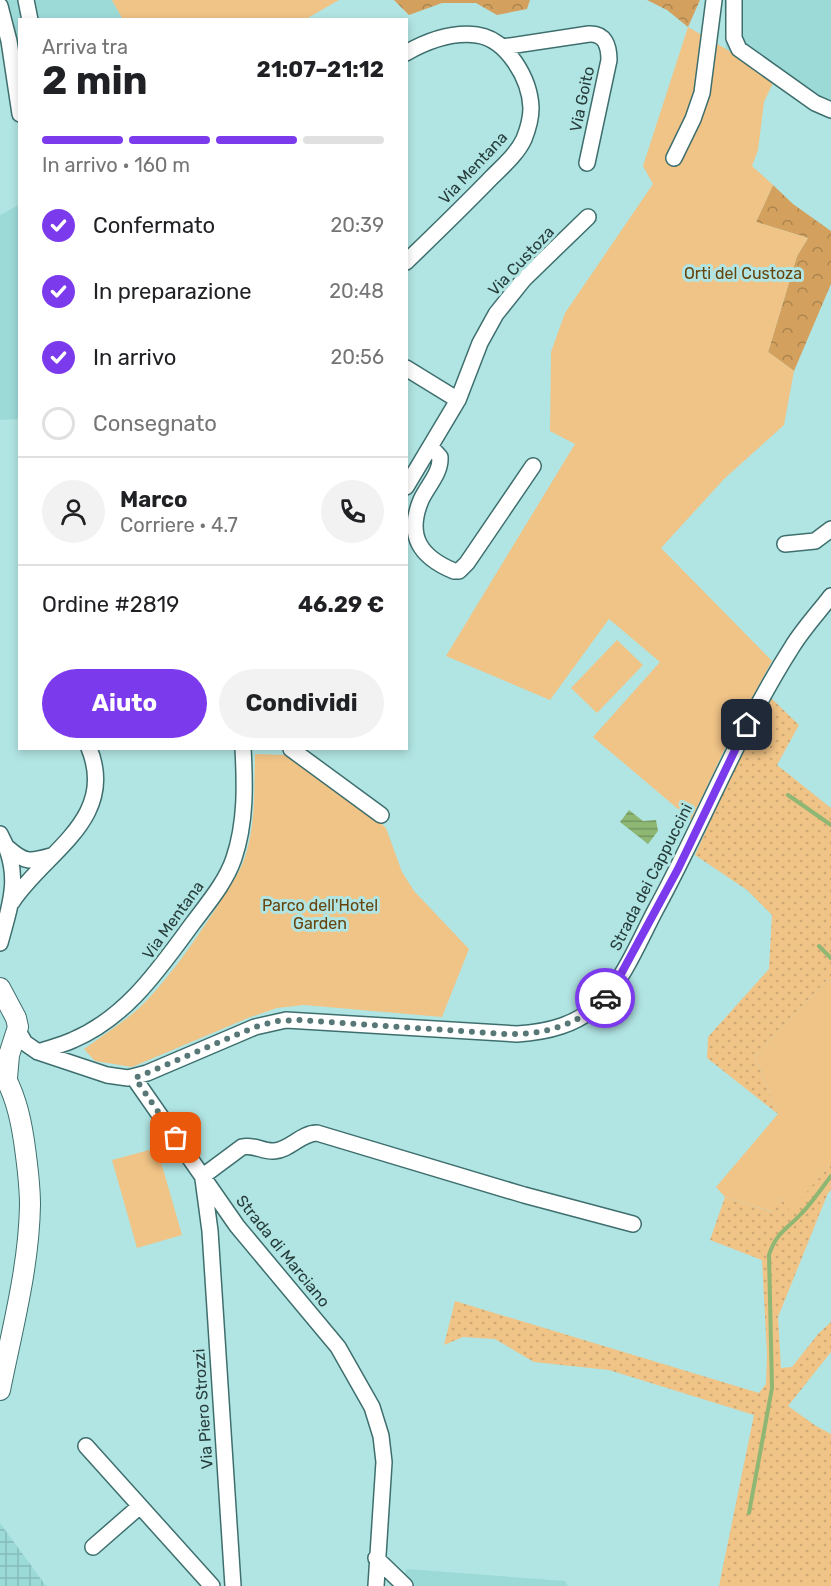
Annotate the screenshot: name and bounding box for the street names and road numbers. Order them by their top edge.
street label: Via Goito [566,65,598,133]
street label: Via Mentana [435,128,511,208]
street label: Via Custoza [484,222,558,300]
street label: Strada dei Cappuccini [606,800,696,954]
street label: Via Mentana [138,877,208,963]
street label: Strada di Marciano [232,1191,334,1311]
street label: Via Piero Strozzi [189,1348,217,1470]

